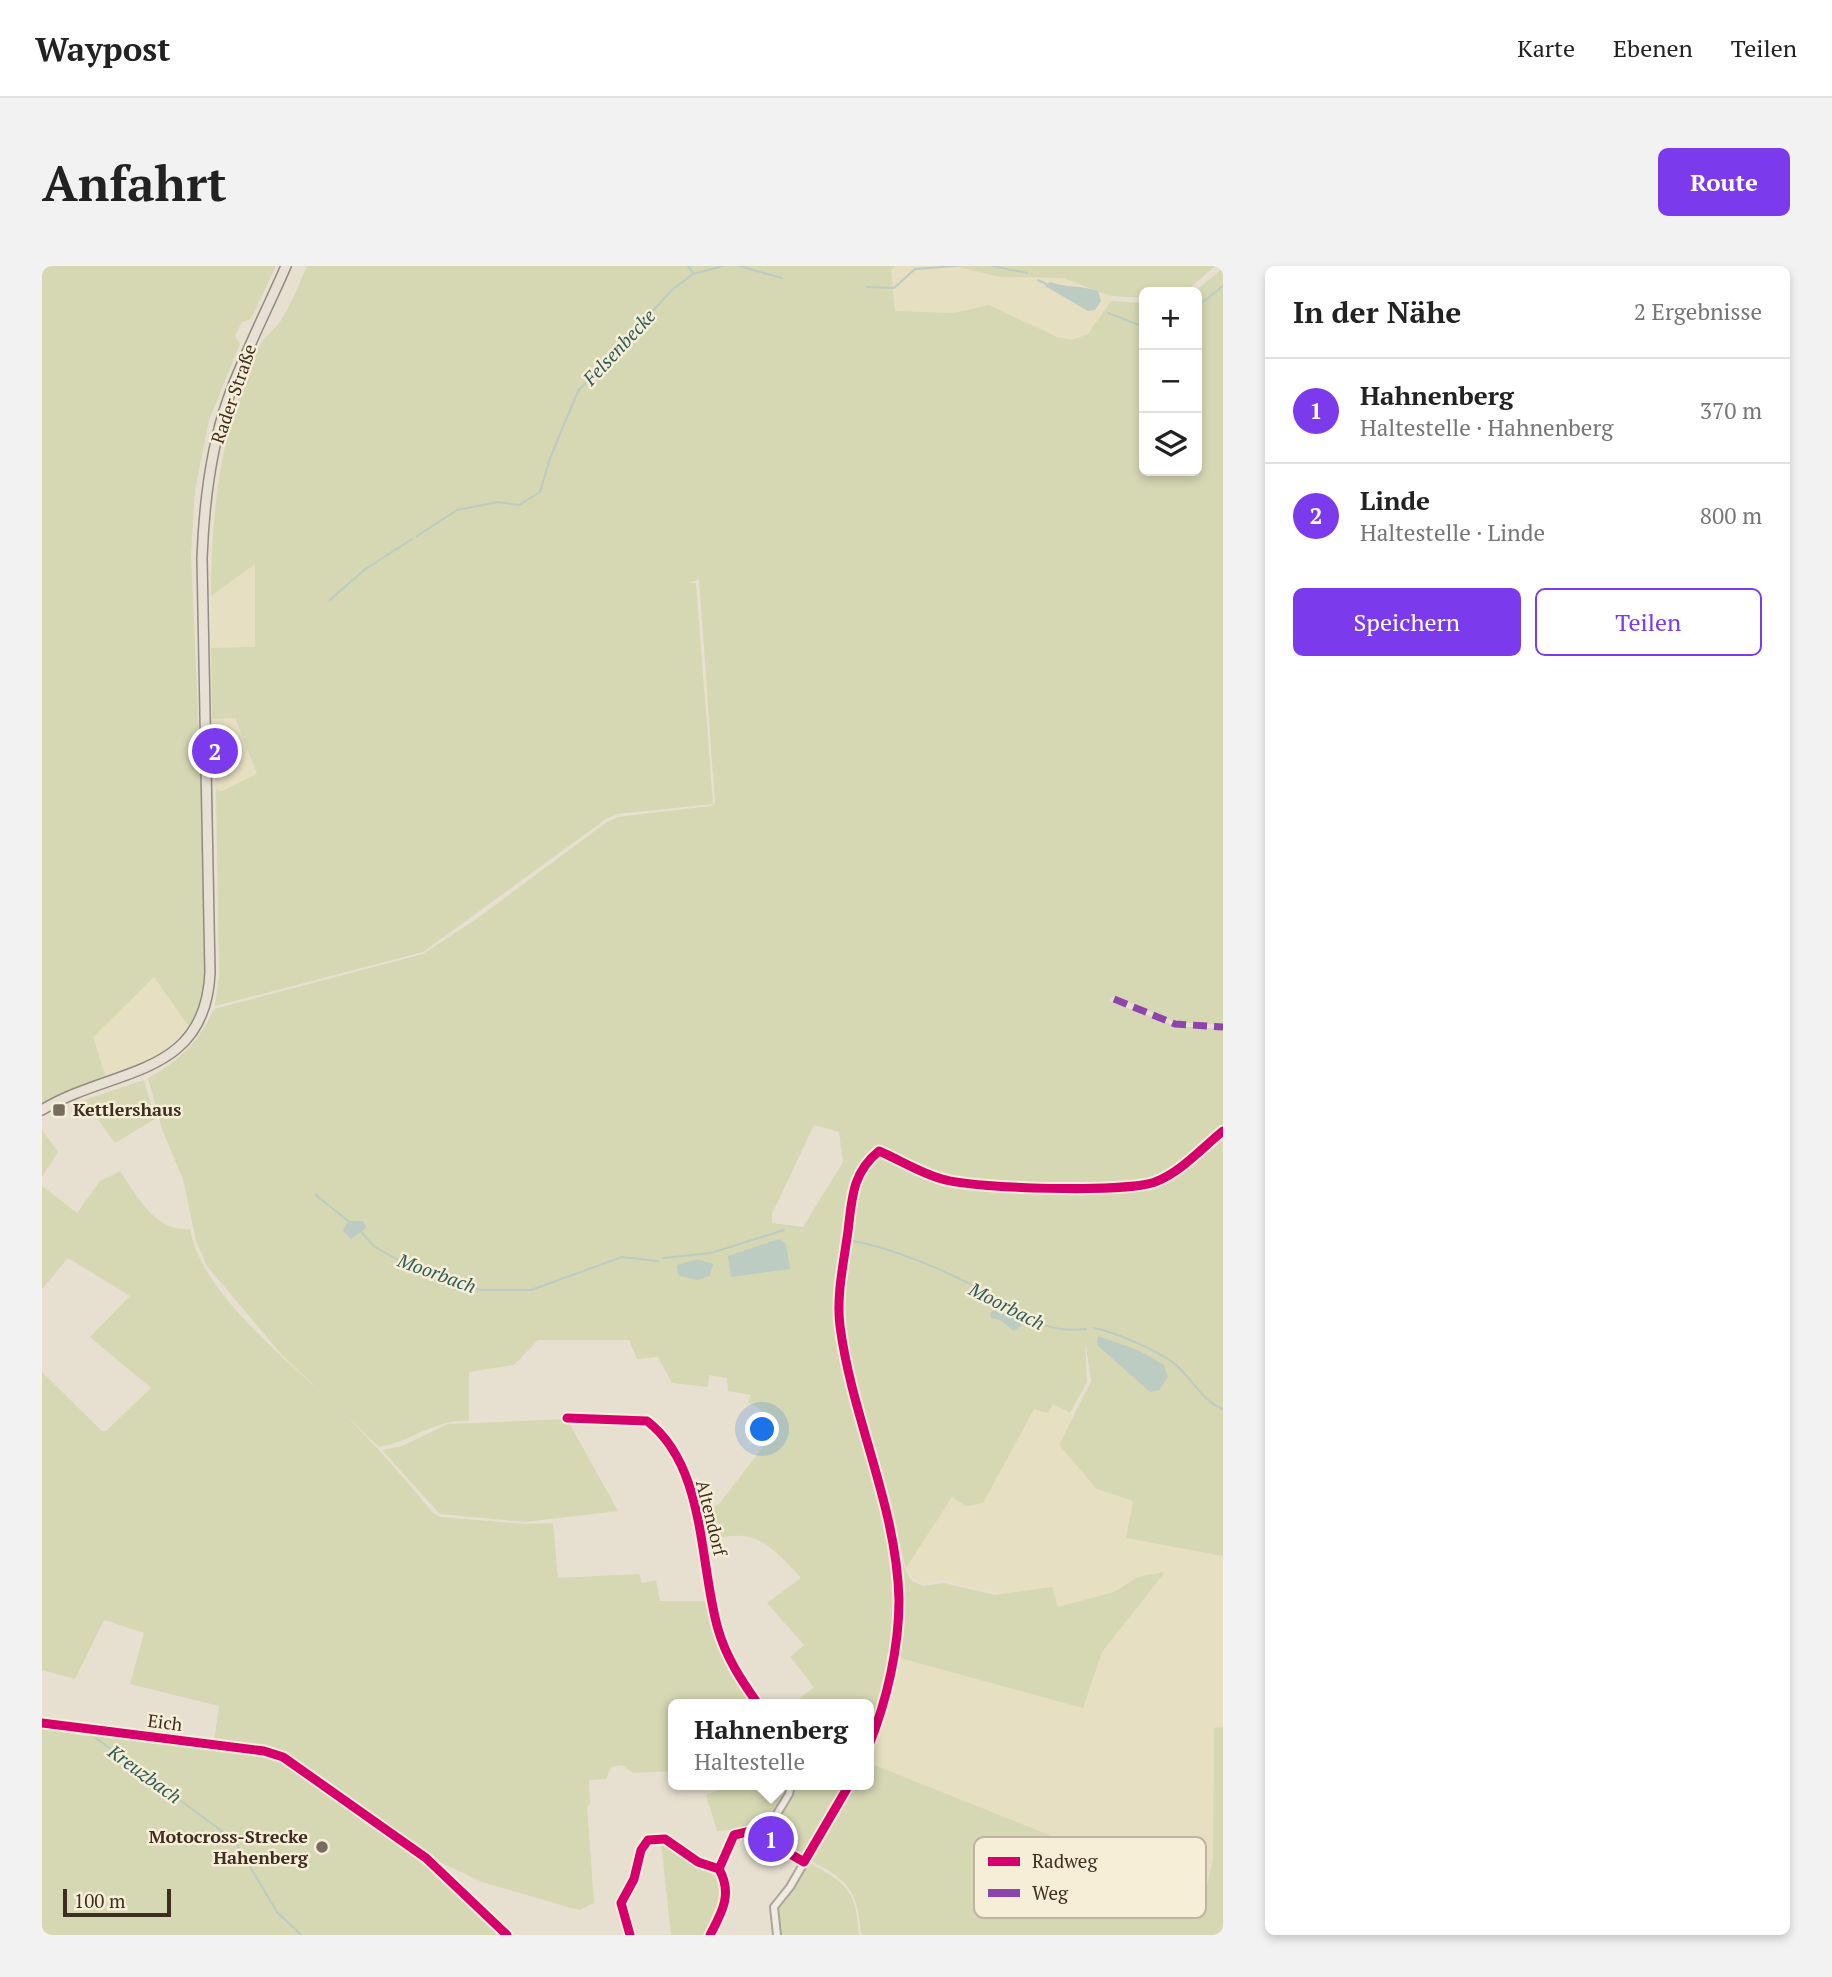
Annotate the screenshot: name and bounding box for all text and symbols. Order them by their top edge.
text: Waypost [35,27,170,70]
text: Karte [1517,32,1575,64]
text: Ebenen [1613,32,1693,64]
text: Teilen [1731,32,1797,64]
button: Route [1658,148,1790,216]
text: Anfahrt [42,150,227,215]
map controls [1139,287,1202,476]
button: + [1139,287,1202,350]
text: In der Nähe [1293,292,1461,332]
text: 2 Ergebnisse [1634,296,1762,327]
water label: Felsenbecke [576,303,661,391]
street label: Rader Straße [205,341,261,447]
button: − [1139,350,1202,413]
text: Hahnenberg [1360,378,1514,412]
text: 1 [1310,395,1323,426]
text: 370 m [1700,395,1762,426]
text: Haltestelle · Hahnenberg [1360,412,1613,443]
button: layers [1139,413,1202,476]
text: Linde [1360,483,1430,517]
text: 2 [1310,500,1323,531]
text: 800 m [1700,500,1762,531]
text: Haltestelle · Linde [1360,517,1545,548]
button: Speichern [1293,588,1521,656]
button: Teilen [1535,588,1762,656]
pin: 2 [192,725,238,777]
place label: Kettlershaus [73,1097,181,1121]
marker: Kettlershaus [51,1102,67,1118]
water label: Moorbach [394,1246,480,1298]
water label: Moorbach [964,1275,1049,1335]
your location [745,1412,779,1446]
street label: Altendorf [691,1477,733,1560]
popup [668,1699,874,1790]
street label: Eich [146,1708,184,1736]
text: Hahnenberg [694,1712,848,1746]
water label: Kreuzbach [103,1738,187,1809]
text: Haltestelle [694,1746,805,1777]
pin: 1 [748,1813,794,1865]
place label: Motocross-Strecke Hahenberg [149,1824,309,1869]
legend [974,1837,1206,1918]
marker: Motocross-Strecke Hahenberg [314,1839,330,1855]
text: Radweg [1032,1848,1098,1873]
text: Weg [1032,1880,1069,1905]
scale bar [63,1886,172,1918]
text: 100 m [74,1888,125,1913]

